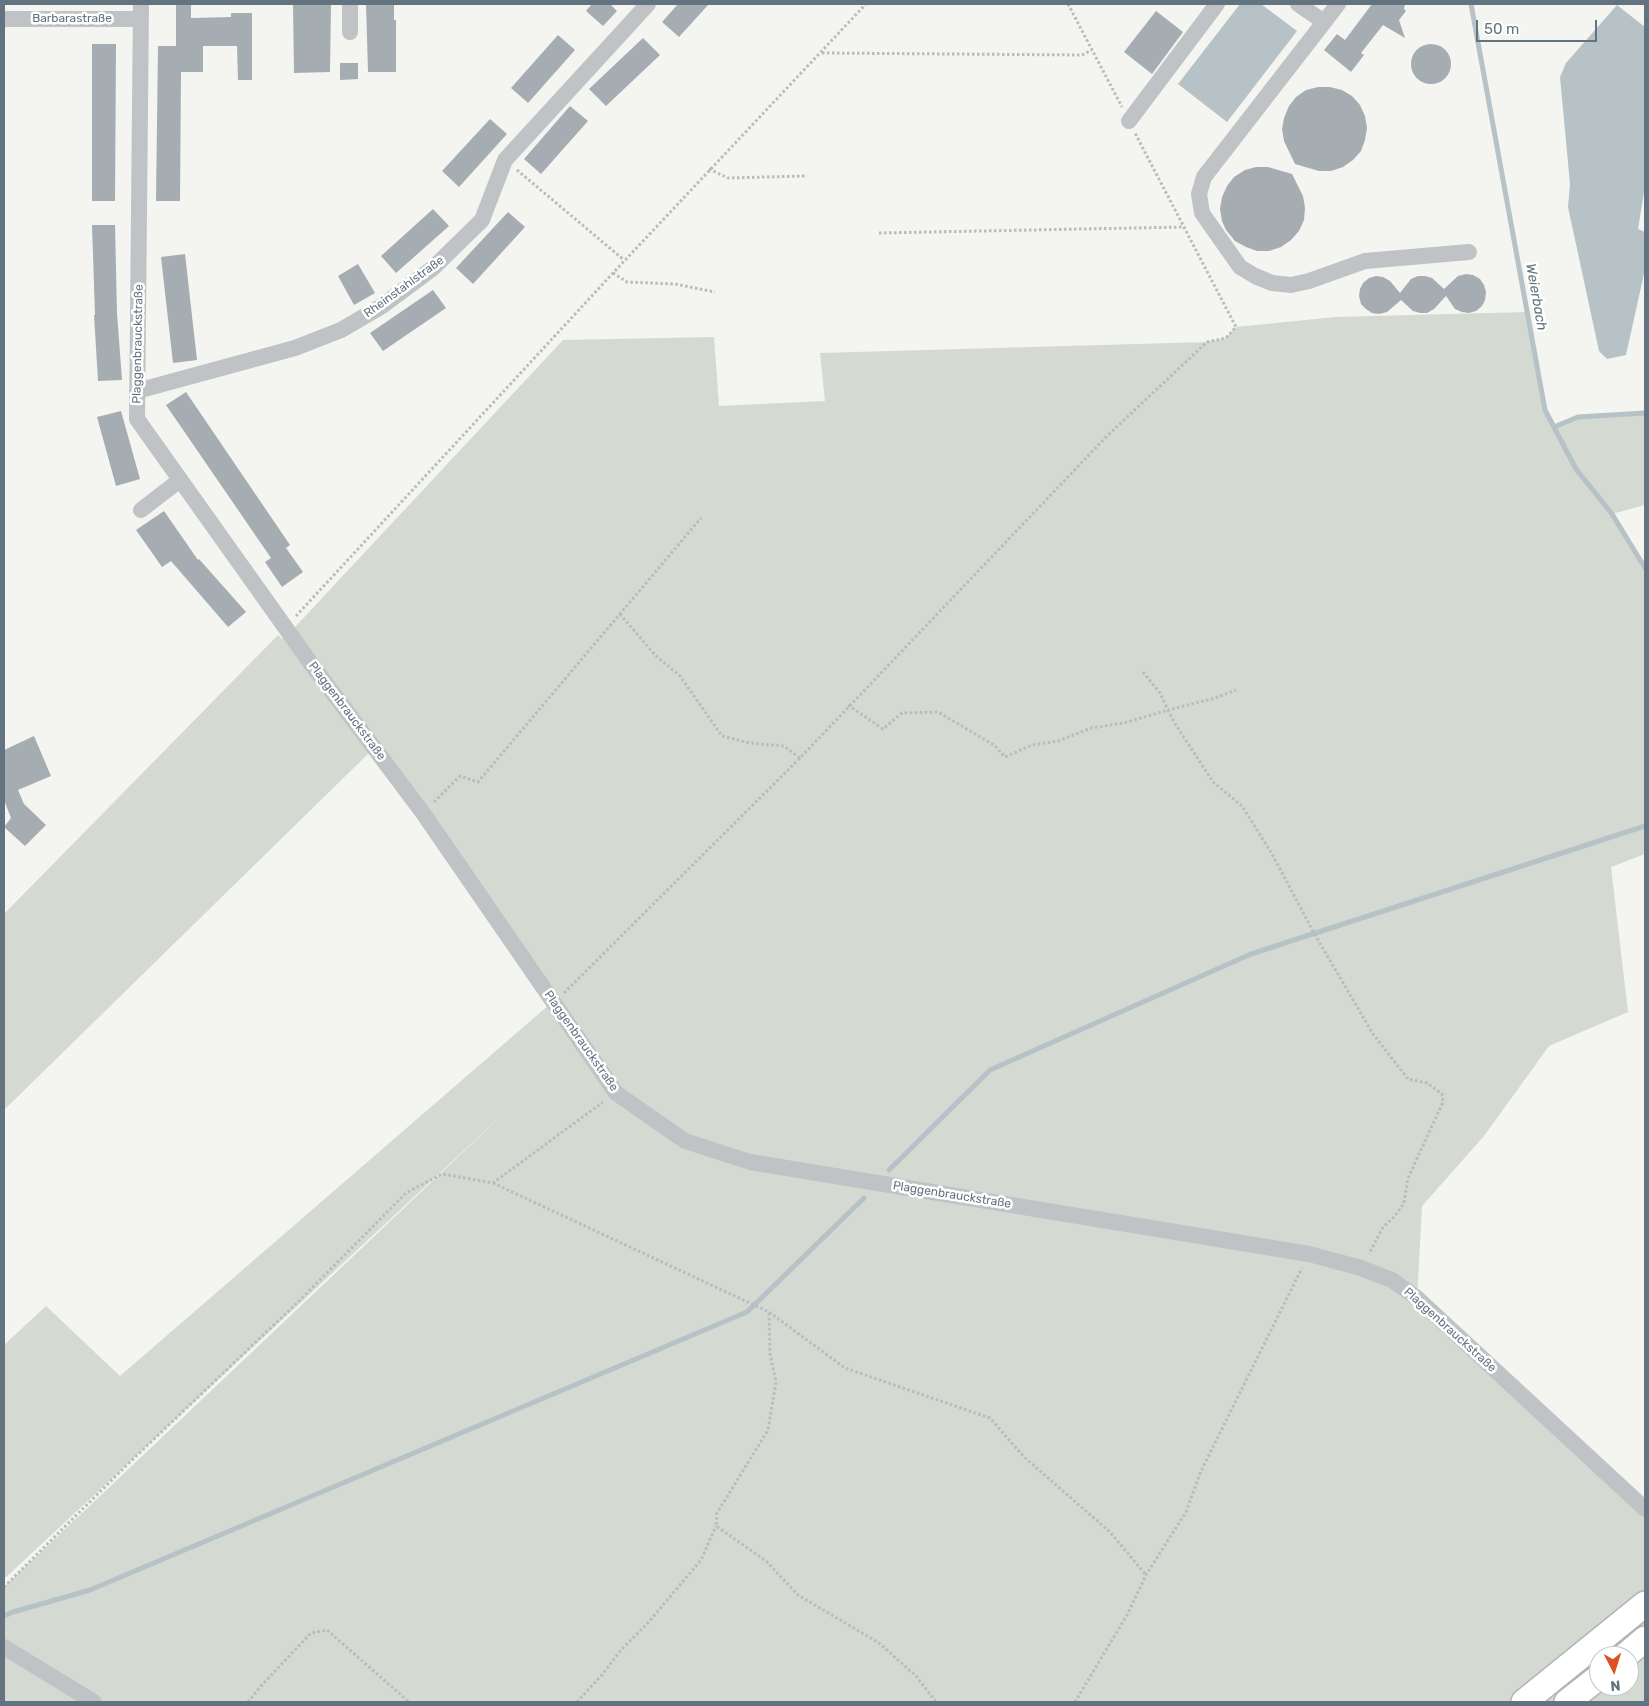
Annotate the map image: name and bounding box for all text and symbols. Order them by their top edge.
scale bar [1479,10,1600,42]
street label: Barbarastraße [32,12,112,26]
text: 50 m [1484,20,1519,38]
street label: Rheinstahlstraße [361,253,447,321]
water label: Weierbach [1522,262,1550,332]
street label: Plaggenbrauckstraße [130,284,146,404]
street label: Plaggenbrauckstraße [305,659,389,763]
street label: Plaggenbrauckstraße [541,988,621,1094]
street label: Plaggenbrauckstraße [892,1179,1012,1211]
street label: Plaggenbrauckstraße [1401,1285,1499,1375]
north arrow [1589,1646,1639,1696]
text: N [1610,1677,1621,1694]

